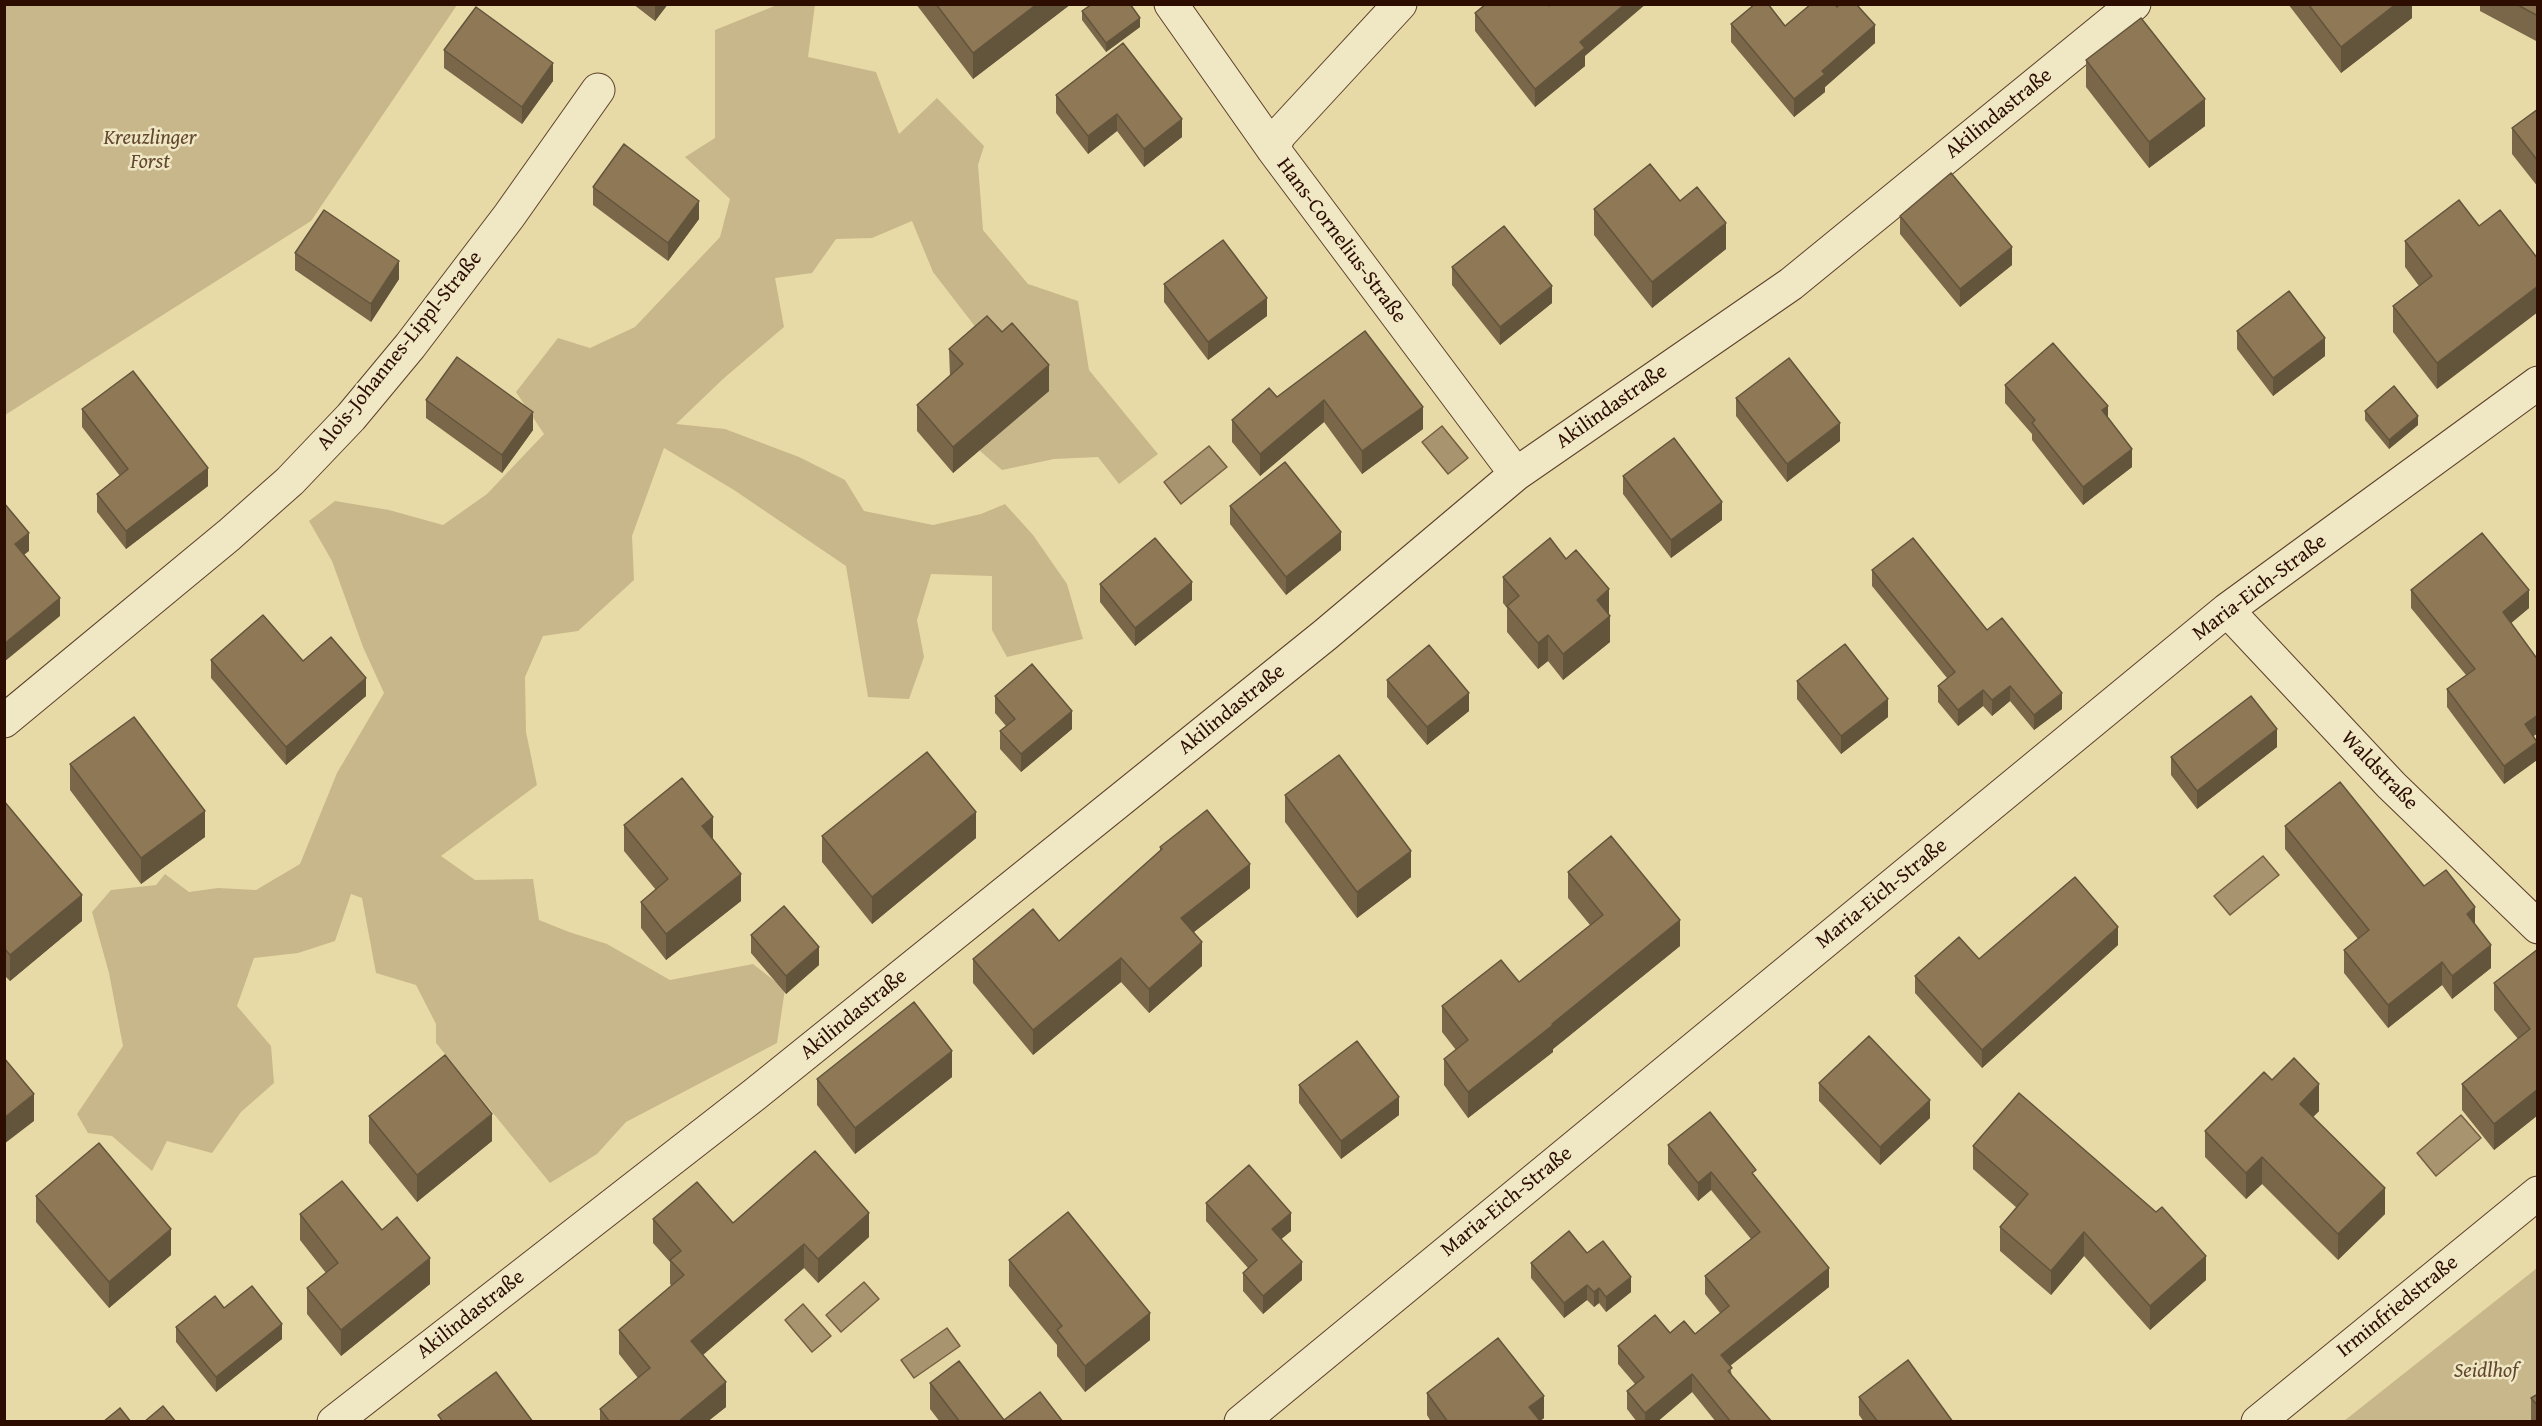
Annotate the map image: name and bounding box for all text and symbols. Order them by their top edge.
street label: Akilindastraße [1940,63,2058,165]
park label: Kreuzlinger Forst [103,126,197,176]
street label: Hans-Cornelius-Straße [1271,153,1411,329]
street label: Alois-Johannes-Lippl-Straße [312,246,488,456]
street label: Akilindastraße [1551,359,1673,455]
street label: Maria-Eich-Straße [2188,529,2332,647]
street label: Akilindastraße [1173,659,1291,761]
street label: Waldstraße [2335,726,2423,816]
street label: Maria-Eich-Straße [1811,833,1953,955]
street label: Akilindastraße [795,964,913,1066]
street label: Maria-Eich-Straße [1436,1141,1578,1263]
street label: Irminfriedstraße [2332,1250,2464,1364]
street label: Akilindastraße [412,1265,530,1365]
park label: Seidlhof [2454,1359,2518,1385]

